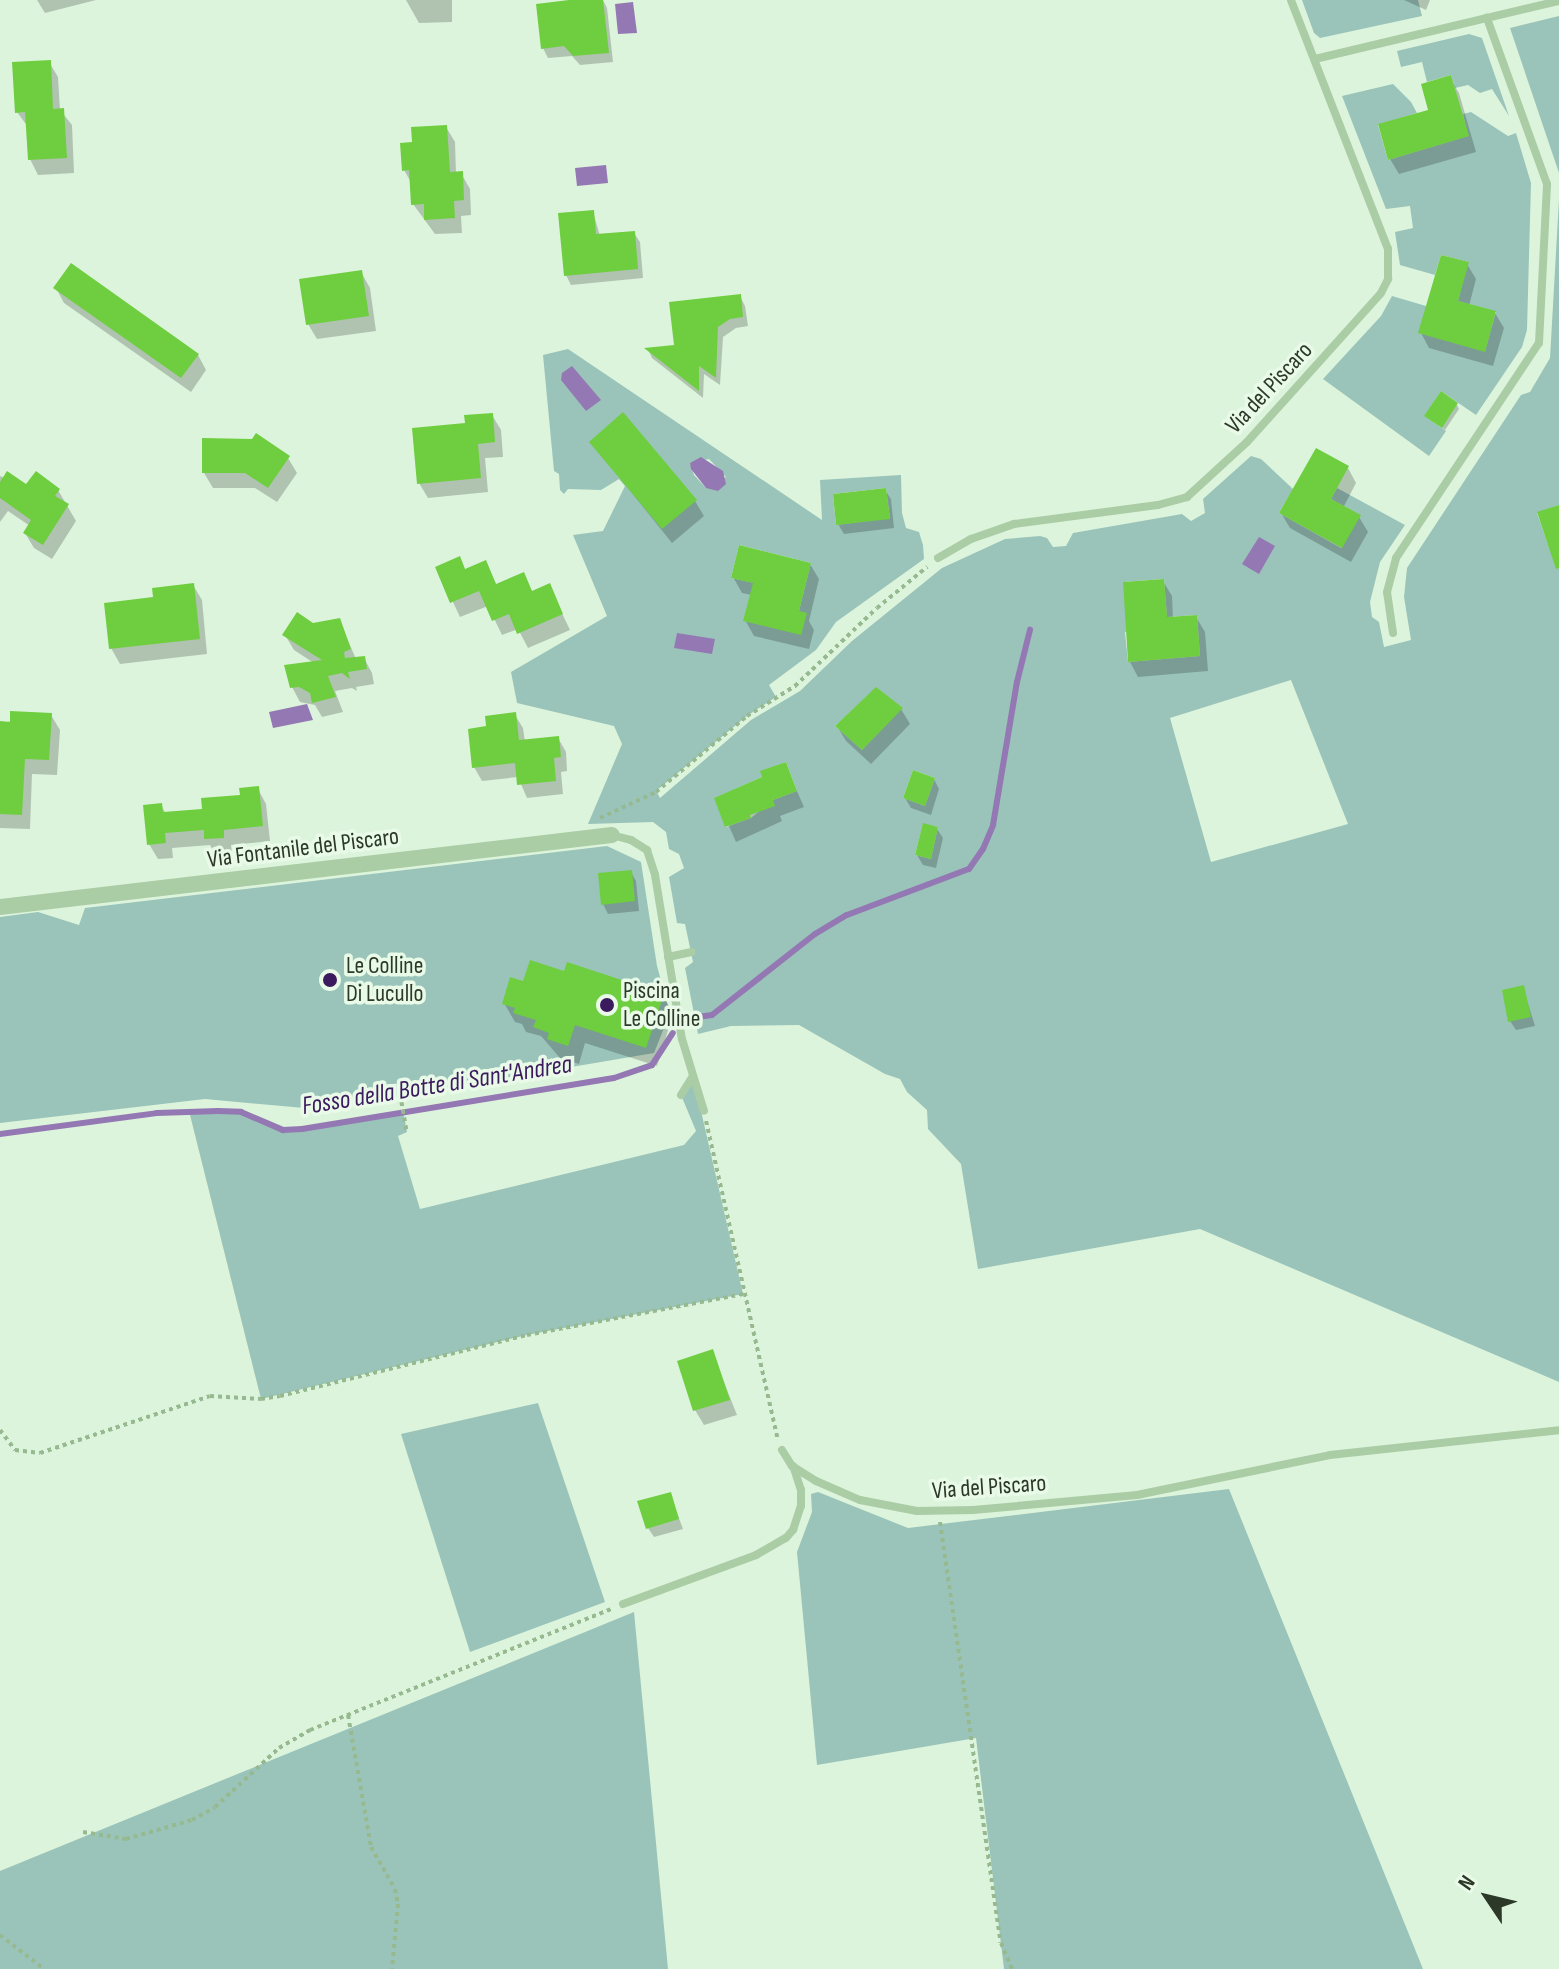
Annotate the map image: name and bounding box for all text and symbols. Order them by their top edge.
street label: Via del Piscaro [1219,336,1319,440]
street label: Via Fontanile del Piscaro [206,822,400,874]
place label: Le Colline Di Lucullo [346,952,424,1008]
marker: Le Colline Di Lucullo [321,971,339,989]
place label: Piscina Le Colline [623,977,700,1033]
marker: Piscina Le Colline [598,996,616,1014]
water label: Fosso della Botte di Sant'Andrea [300,1049,574,1123]
street label: Via del Piscaro [931,1469,1047,1505]
north arrow [1447,1857,1527,1937]
text: N [1453,1870,1481,1896]

